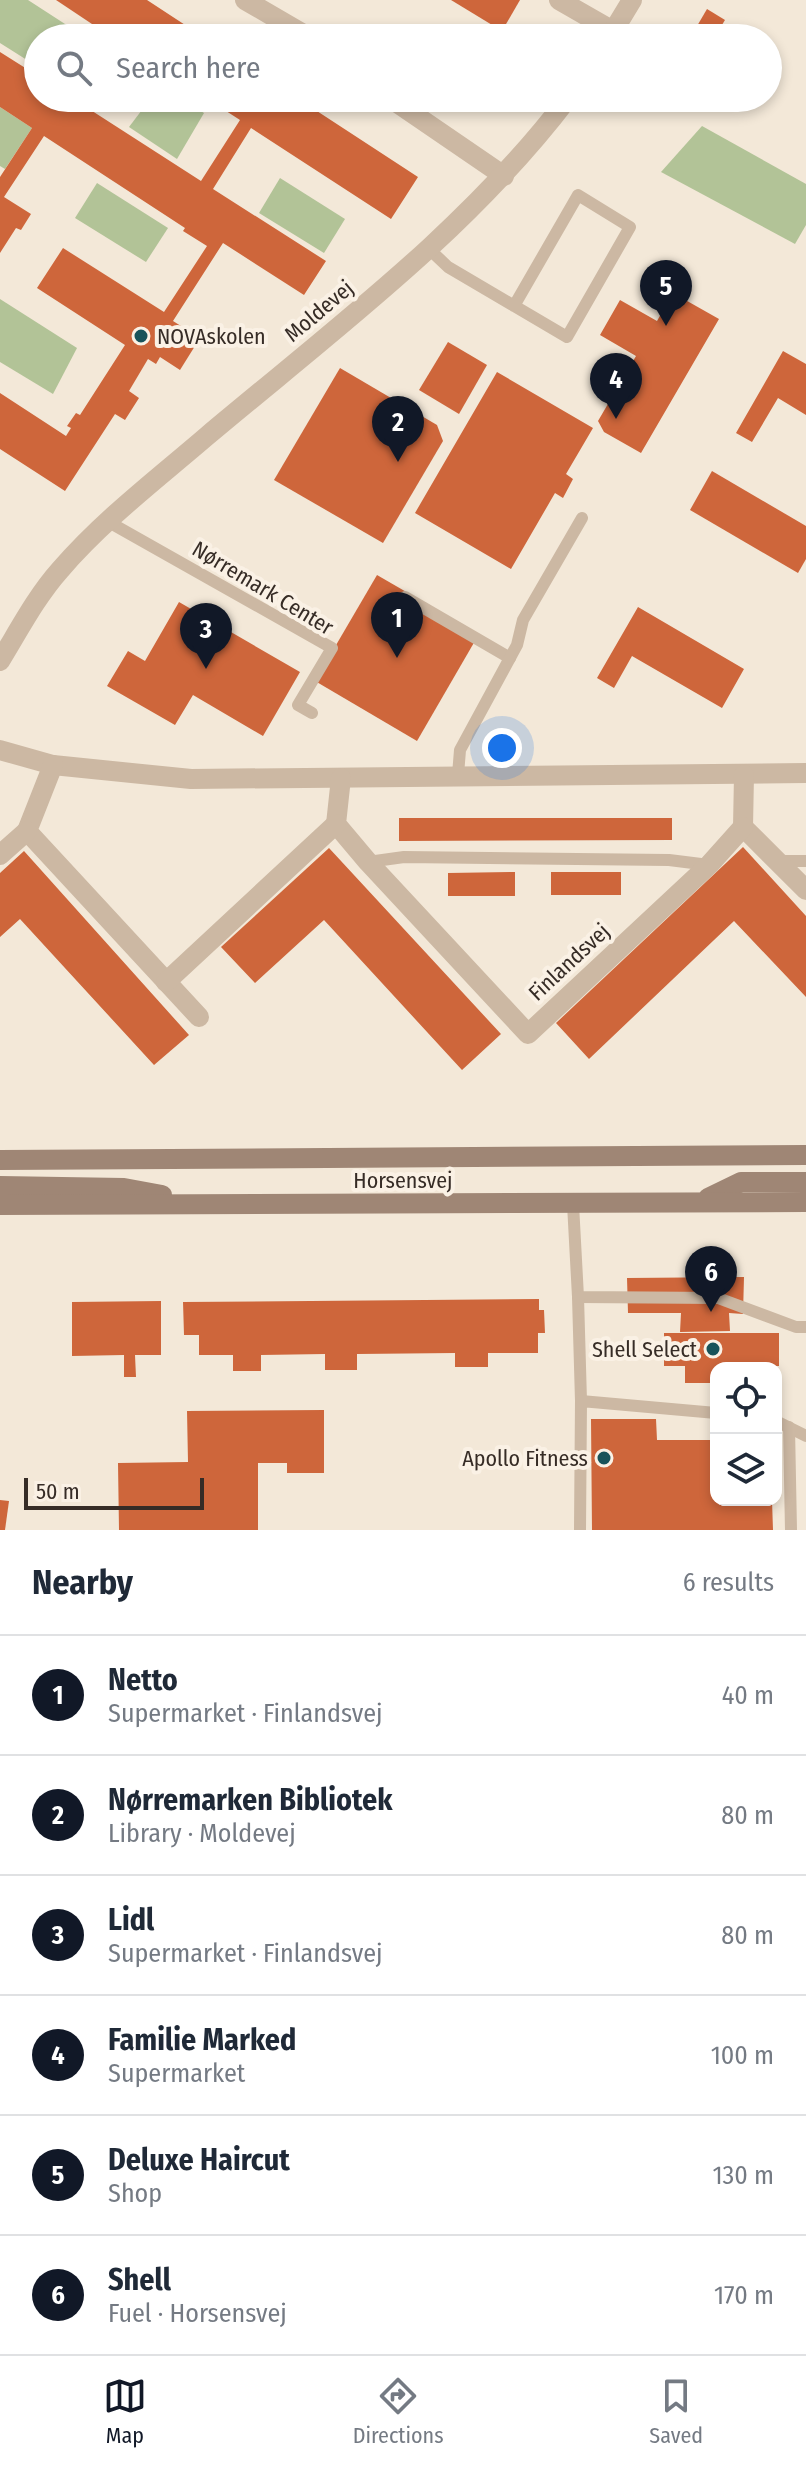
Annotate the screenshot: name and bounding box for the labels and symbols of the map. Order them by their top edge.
pin: 5 [640,260,692,326]
street label: Moldevej [279,274,359,348]
place label: NOVAskolen [157,323,266,350]
marker: NOVAskolen [132,327,150,345]
pin: 4 [590,353,642,419]
pin: 2 [372,396,424,462]
street label: Nørremark Center [187,535,339,641]
pin: 1 [371,592,423,658]
pin: 3 [180,603,232,669]
your location [482,728,522,768]
street label: Finlandsvej [523,918,615,1006]
street label: Horsensvej [353,1167,453,1194]
pin: 6 [685,1246,737,1312]
place label: Shell Select [592,1336,698,1363]
marker: Shell Select [704,1340,722,1358]
place label: Apollo Fitness [462,1445,588,1472]
marker: Apollo Fitness [595,1449,613,1467]
scale bar [24,1474,204,1510]

